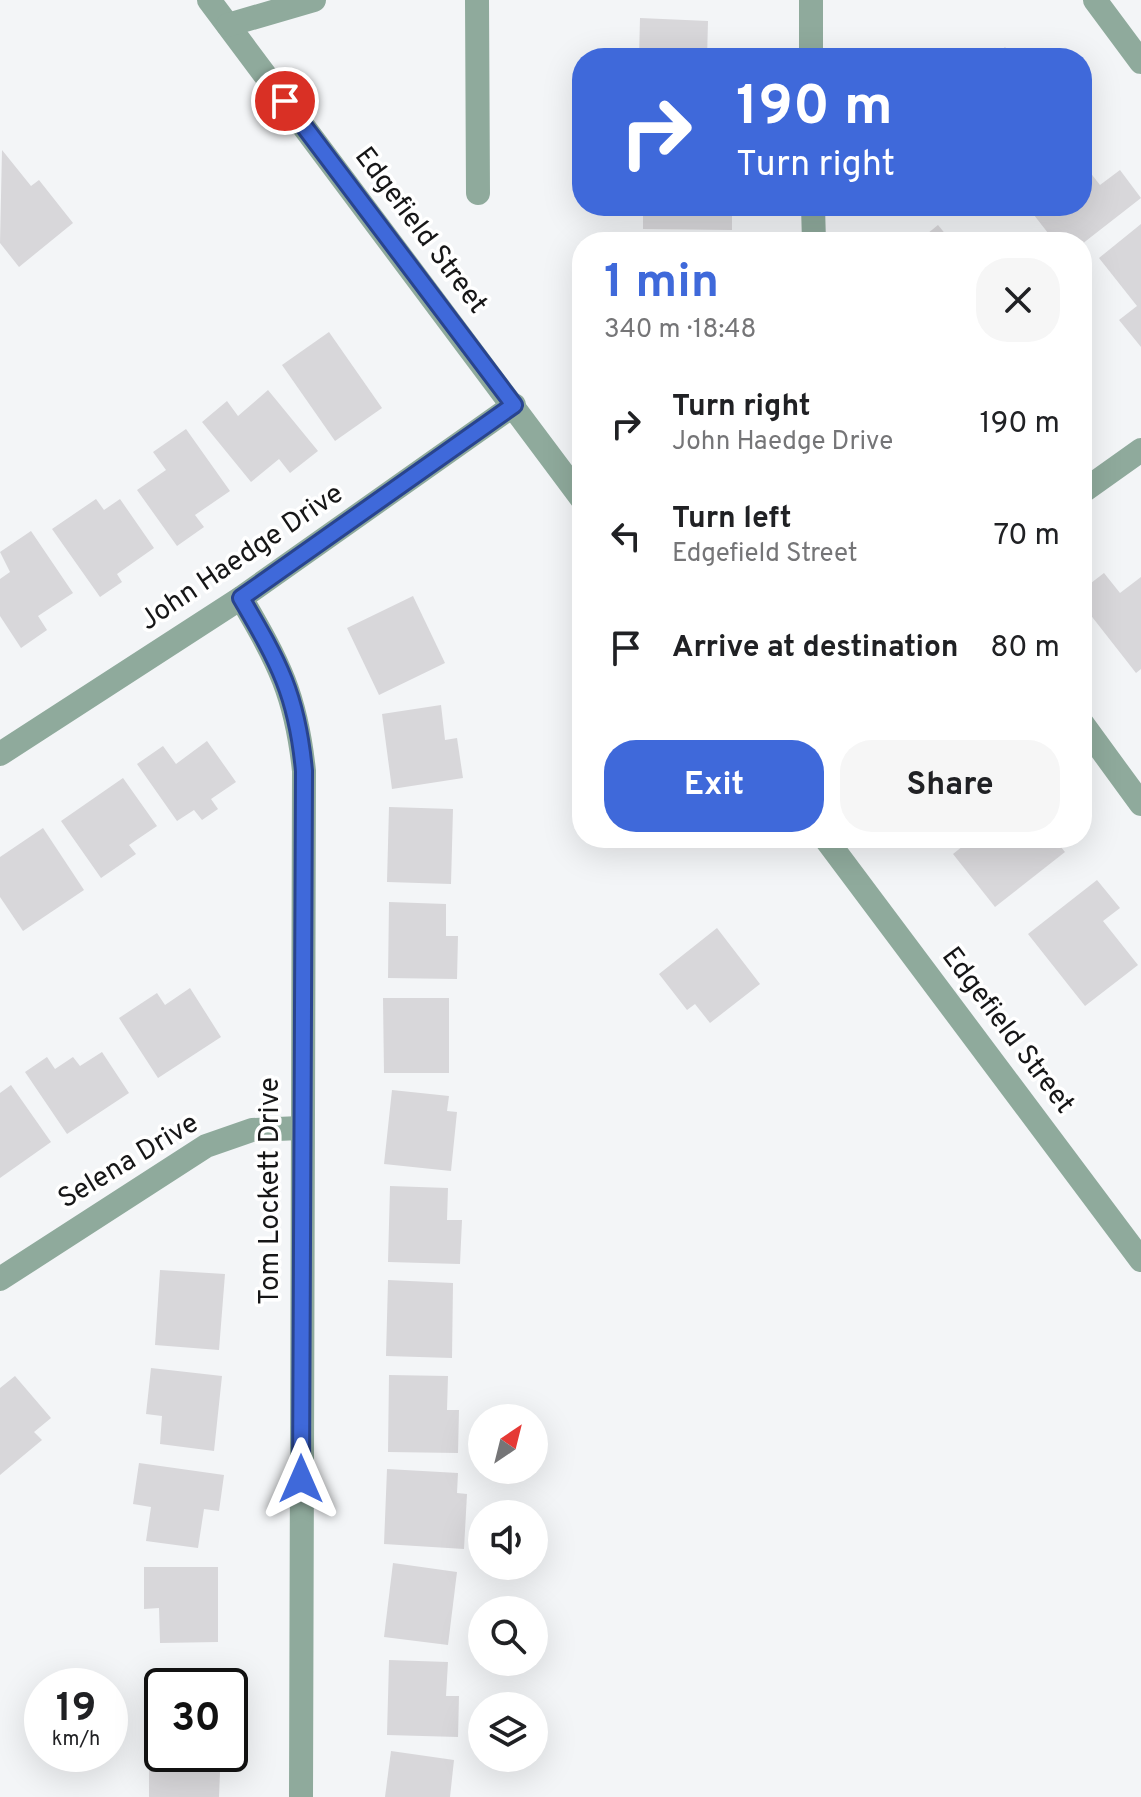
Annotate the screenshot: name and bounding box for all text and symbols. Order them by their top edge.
pin [251,67,319,135]
text: 190 m [736,74,893,144]
icon: arrive [263,79,307,123]
icon: right [604,80,708,184]
street label: Edgefield Street [345,140,495,322]
text: Turn right [736,143,895,189]
text: 1 min [604,254,719,314]
button: close [976,258,1060,342]
text: 340 m · 18:48 [604,314,756,347]
text: Turn right [672,389,810,426]
icon: right [604,402,648,446]
text: 190 m [979,406,1060,443]
text: John Haedge Drive [672,426,893,459]
street label: John Haedge Drive [133,476,351,640]
text: Turn left [672,501,792,538]
icon: left [604,514,648,558]
text: 70 m [994,518,1060,555]
text: Edgefield Street [672,538,858,571]
icon: arrive [604,626,648,670]
text: Arrive at destination [672,630,958,667]
text: 80 m [990,630,1060,667]
button: Exit [604,740,824,832]
button: Share [840,740,1060,832]
street label: Edgefield Street [932,940,1082,1122]
street label: Tom Lockett Drive [253,1077,289,1305]
street label: Selena Drive [52,1106,206,1218]
north arrow [468,1404,548,1484]
map controls [468,1404,548,1772]
position arrow [259,1437,343,1521]
button: sound [468,1500,548,1580]
button: search [468,1596,548,1676]
speed limit sign: 30 [144,1668,248,1772]
text: 19 [56,1685,96,1735]
button: layers [468,1692,548,1772]
text: km/h [52,1727,100,1753]

